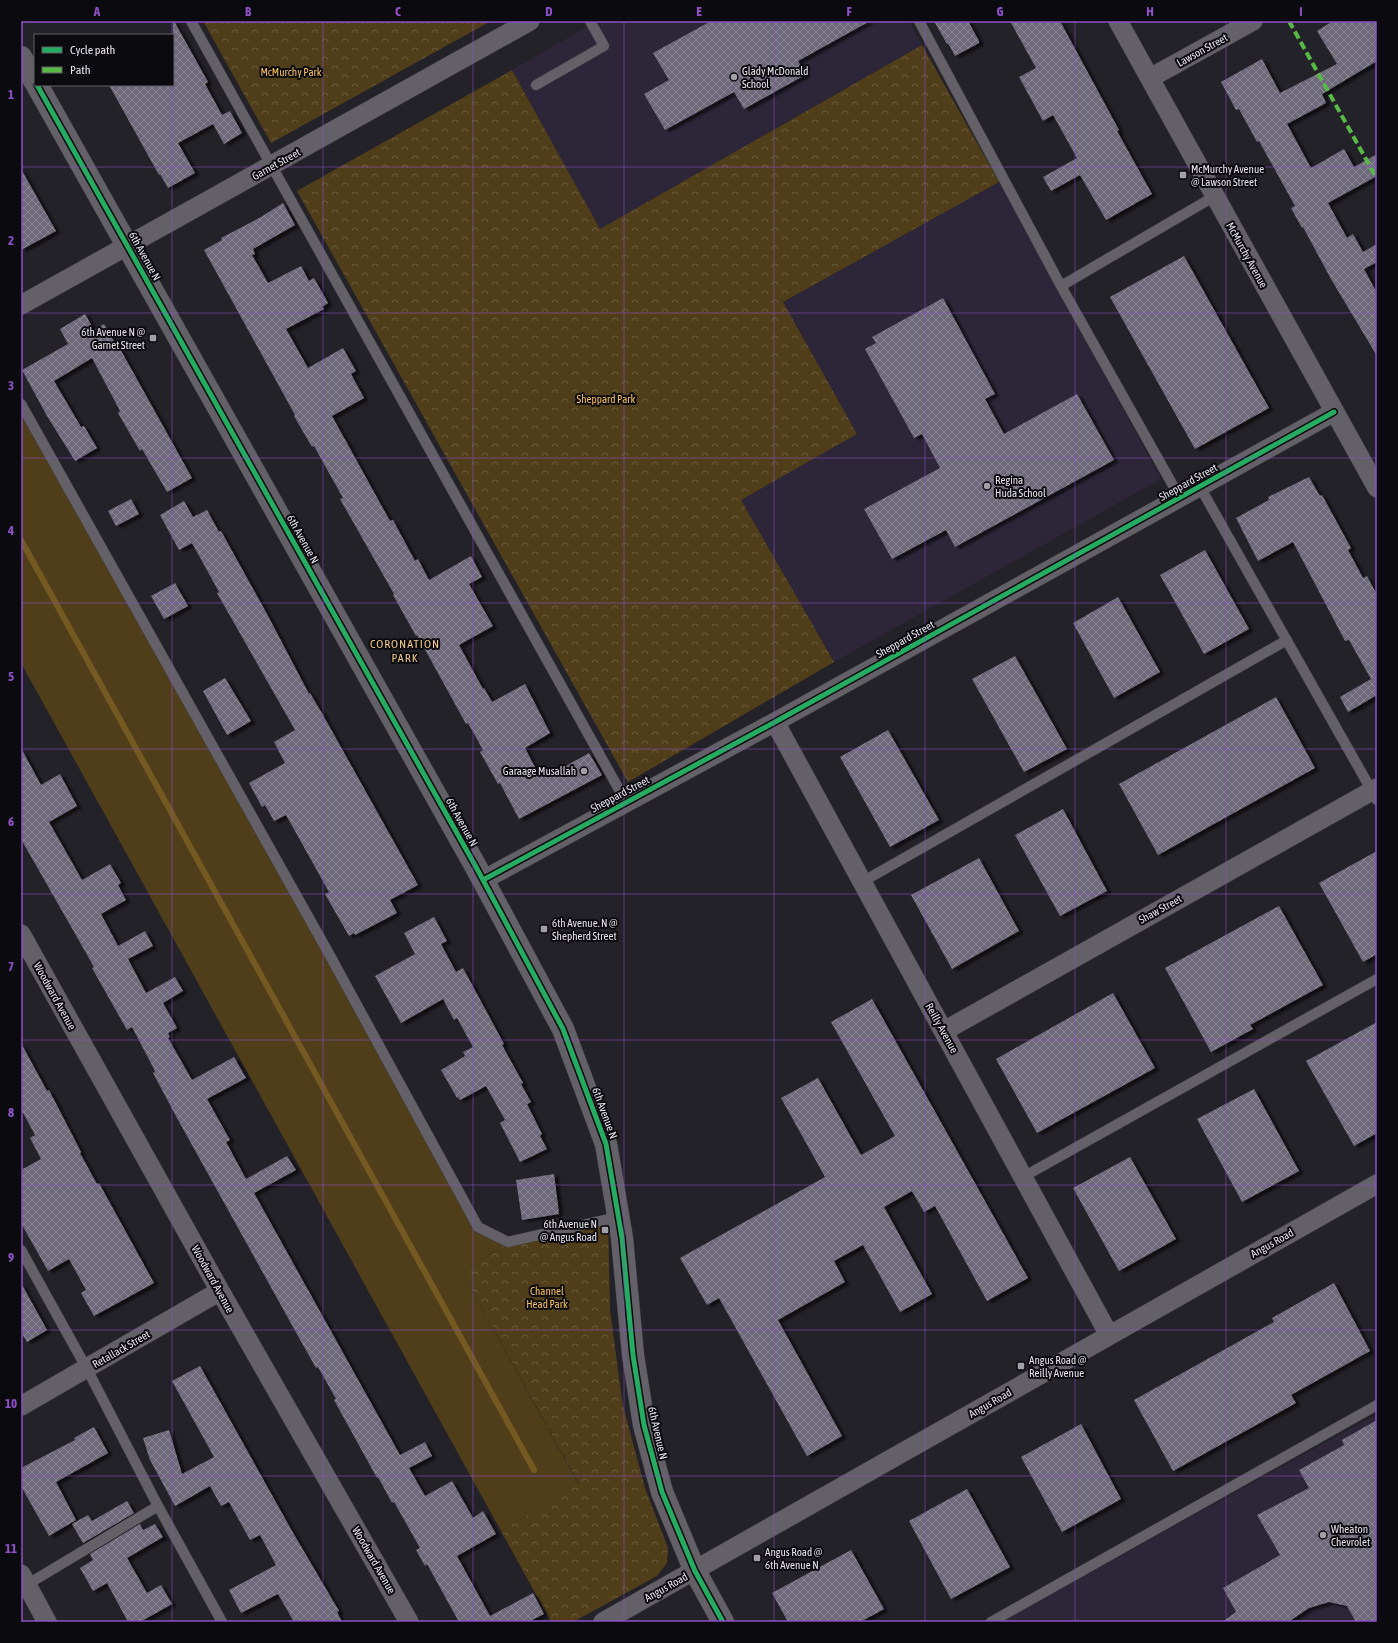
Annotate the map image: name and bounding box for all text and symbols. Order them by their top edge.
text: A [93,4,101,19]
text: B [245,4,252,19]
text: C [395,4,401,19]
text: D [545,4,553,19]
text: E [696,4,702,19]
text: F [846,4,852,19]
text: G [997,4,1004,19]
text: H [1146,4,1154,19]
text: I [1299,4,1303,19]
street label: Lawson Street [1175,31,1229,69]
legend [34,34,174,86]
text: Cycle path [70,43,115,57]
text: Path [70,63,91,77]
place label: Glady McDonald School [742,65,808,90]
park label: McMurchy Park [260,66,322,78]
marker: Glady McDonald School [729,72,739,82]
text: 1 [8,87,14,102]
street label: Garnet Street [250,146,302,182]
place label: McMurchy Avenue @ Lawson Street [1191,163,1264,188]
marker: McMurchy Avenue @ Lawson Street [1178,170,1188,180]
street label: McMurchy Avenue [1224,220,1270,290]
street label: 6th Avenue N [127,230,163,282]
text: 2 [8,233,14,248]
place label: 6th Avenue N @ Garnet Street [81,326,145,351]
marker: 6th Avenue N @ Garnet Street [148,333,158,343]
text: 3 [8,378,14,393]
park label: Sheppard Park [577,393,636,405]
street label: Sheppard Street [1157,461,1219,503]
place label: Regina Huda School [995,474,1046,499]
marker: Regina Huda School [982,481,992,491]
street label: 6th Avenue N [285,513,321,565]
text: 4 [7,523,14,538]
street label: Sheppard Street [874,618,936,660]
district label: CORONATION PARK [370,637,440,665]
text: 5 [8,669,14,684]
place label: Garaage Musallah [503,765,576,777]
marker: Garaage Musallah [579,766,589,776]
street label: Sheppard Street [589,774,651,814]
street label: 6th Avenue N [444,796,480,848]
text: 6 [8,814,14,829]
street label: Shaw Street [1136,892,1184,926]
place label: 6th Avenue. N @ Shepherd Street [552,917,618,942]
marker: 6th Avenue. N @ Shepherd Street [539,924,549,934]
text: 7 [8,959,14,974]
street label: Woodward Avenue [32,960,78,1032]
street label: Reilly Avenue [923,1001,961,1055]
street label: 6th Avenue N [590,1086,620,1140]
text: 8 [8,1105,14,1120]
place label: 6th Avenue N @ Angus Road [540,1218,597,1243]
marker: 6th Avenue N @ Angus Road [600,1225,610,1235]
street label: Angus Road [1248,1226,1296,1260]
street label: Woodward Avenue [190,1243,236,1315]
text: 9 [8,1250,14,1265]
park label: Channel Head Park [526,1285,568,1310]
street label: Retallack Street [90,1328,152,1370]
place label: Angus Road @ Reilly Avenue [1029,1354,1087,1379]
marker: Angus Road @ Reilly Avenue [1016,1361,1026,1371]
street label: Angus Road [967,1386,1013,1420]
text: 10 [5,1396,17,1411]
street label: 6th Avenue N [646,1406,670,1460]
place label: Wheaton Chevrolet [1331,1523,1370,1548]
street label: Woodward Avenue [350,1524,398,1596]
marker: Wheaton Chevrolet [1318,1530,1328,1540]
text: 11 [5,1541,17,1556]
place label: Angus Road @ 6th Avenue N [765,1546,823,1571]
marker: Angus Road @ 6th Avenue N [752,1553,762,1563]
street label: Angus Road [642,1570,690,1604]

